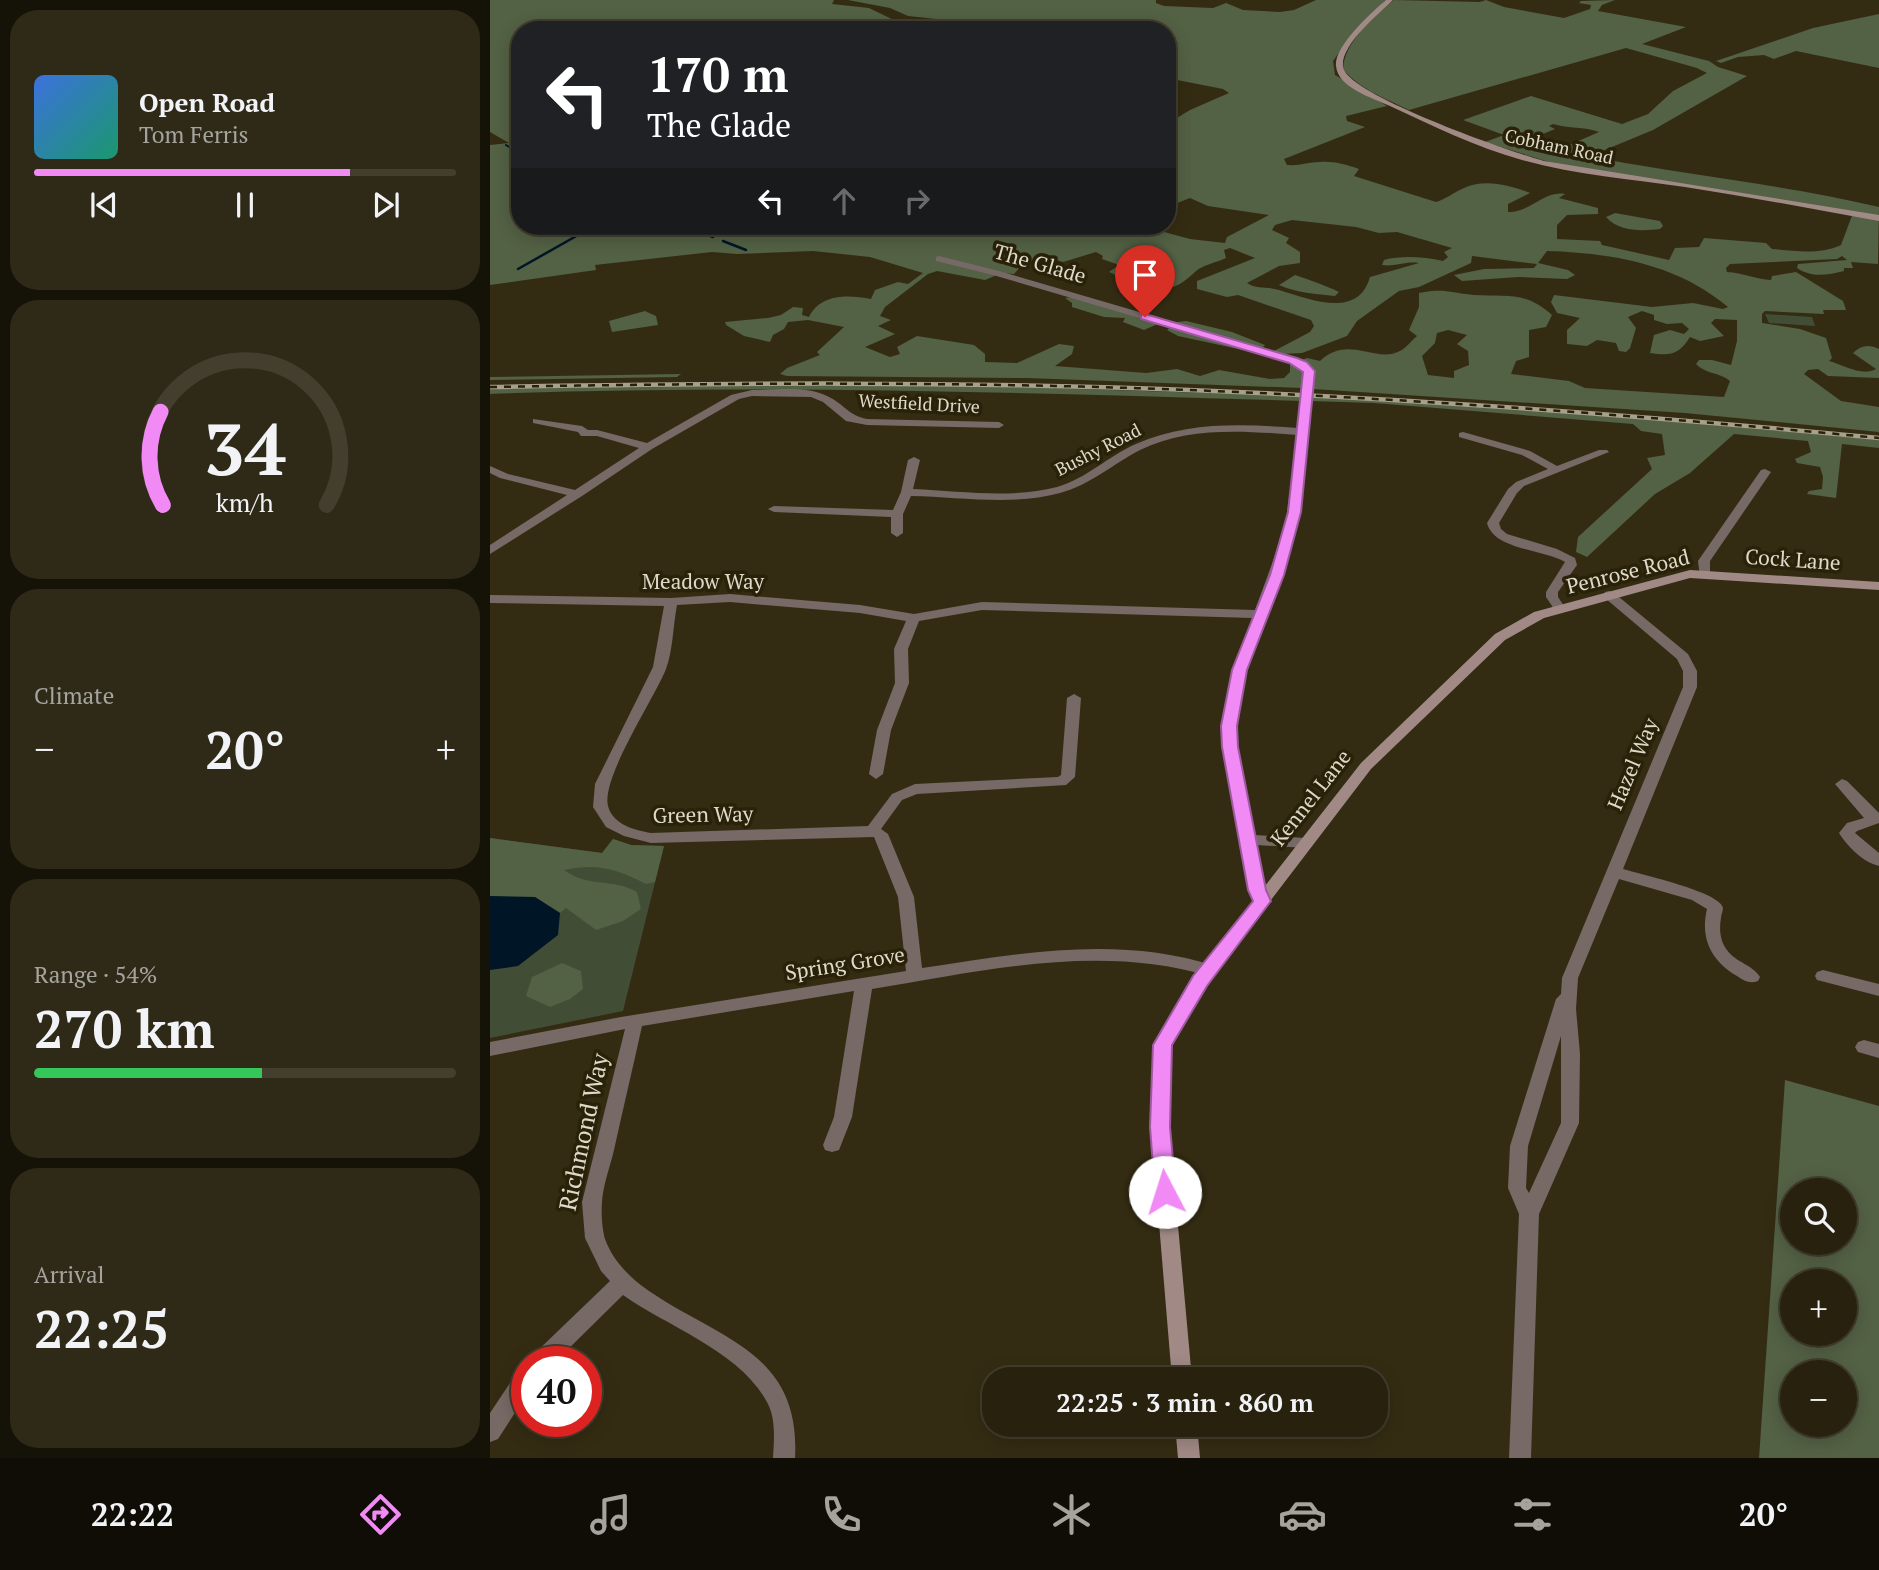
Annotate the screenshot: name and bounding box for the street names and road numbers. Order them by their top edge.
street label: Cobham Road [1503,123,1616,169]
street label: The Glade [991,237,1090,290]
street label: Westfield Drive [858,388,980,418]
street label: Bushy Road [1050,417,1145,481]
street label: Penrose Road [1563,542,1693,600]
street label: Cock Lane [1744,542,1842,576]
street label: Meadow Way [642,567,765,595]
street label: Hazel Way [1600,713,1664,814]
street label: Kennel Lane [1264,743,1357,851]
street label: Green Way [652,799,754,829]
street label: Spring Grove [783,940,907,986]
street label: Richmond Way [551,1049,616,1214]

